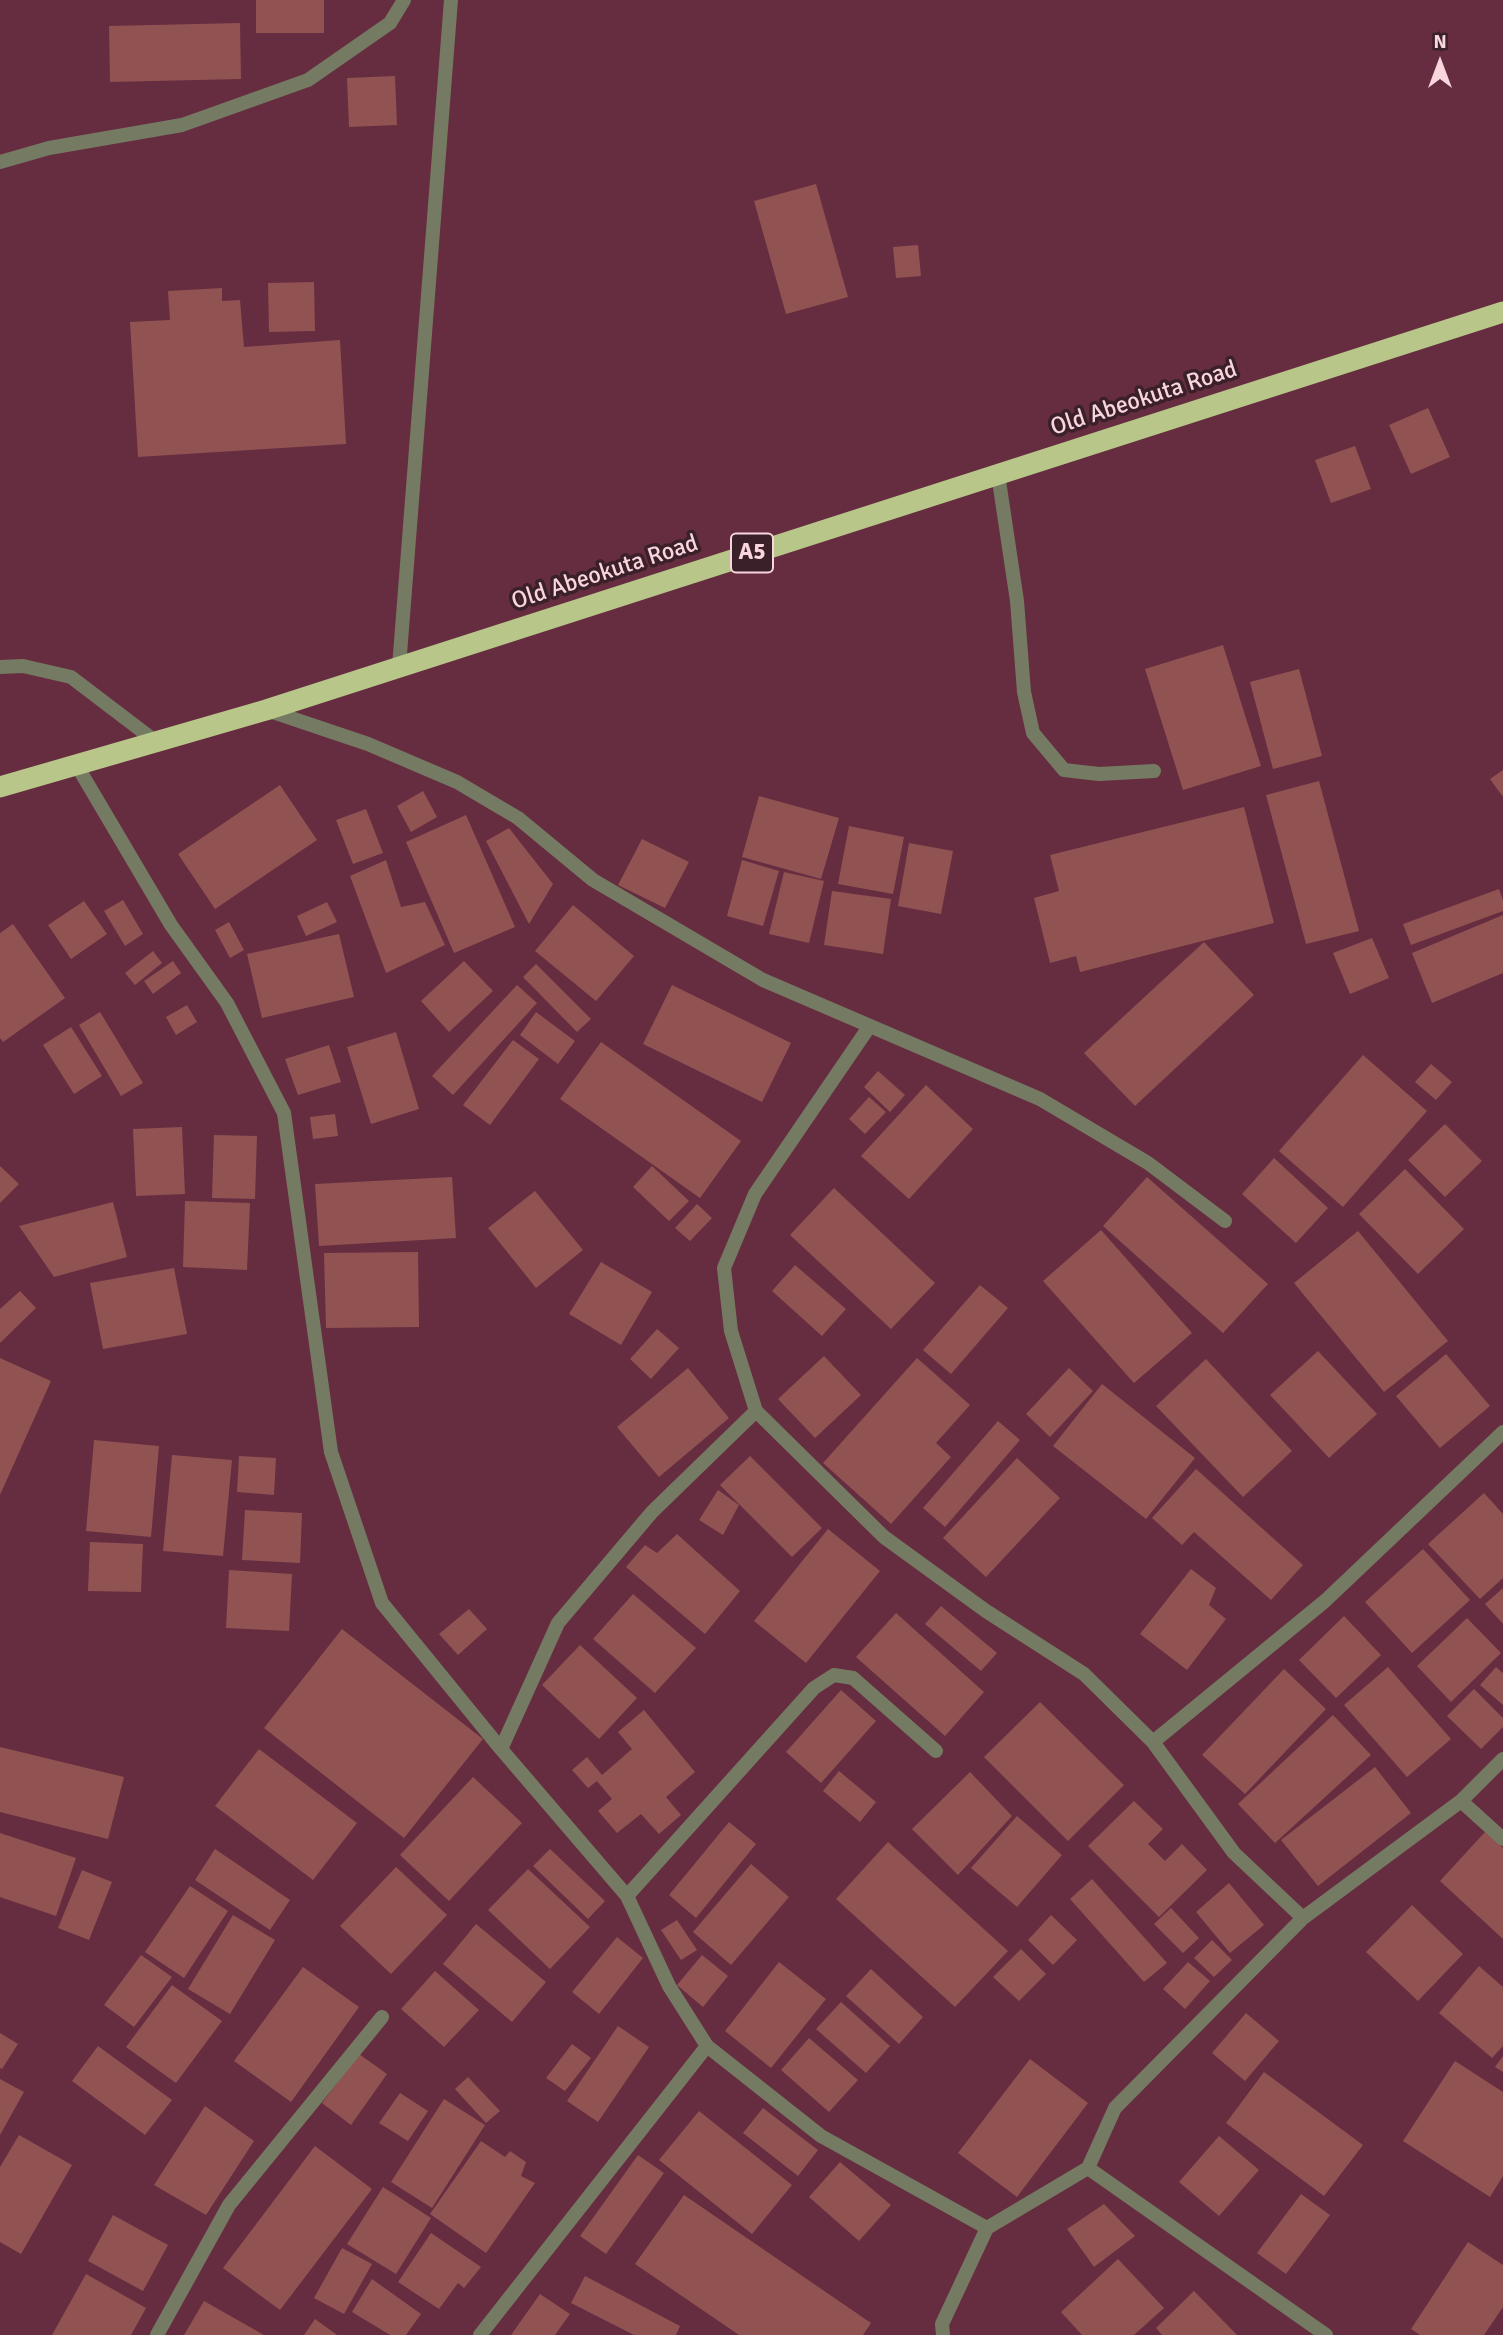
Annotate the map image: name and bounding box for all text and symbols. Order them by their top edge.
north arrow [1405,28,1475,98]
text: N [1433,30,1447,54]
street label: Old Abeokuta Road [1047,355,1241,443]
street label: Old Abeokuta Road [508,529,702,617]
road number: A5 [731,534,773,572]

